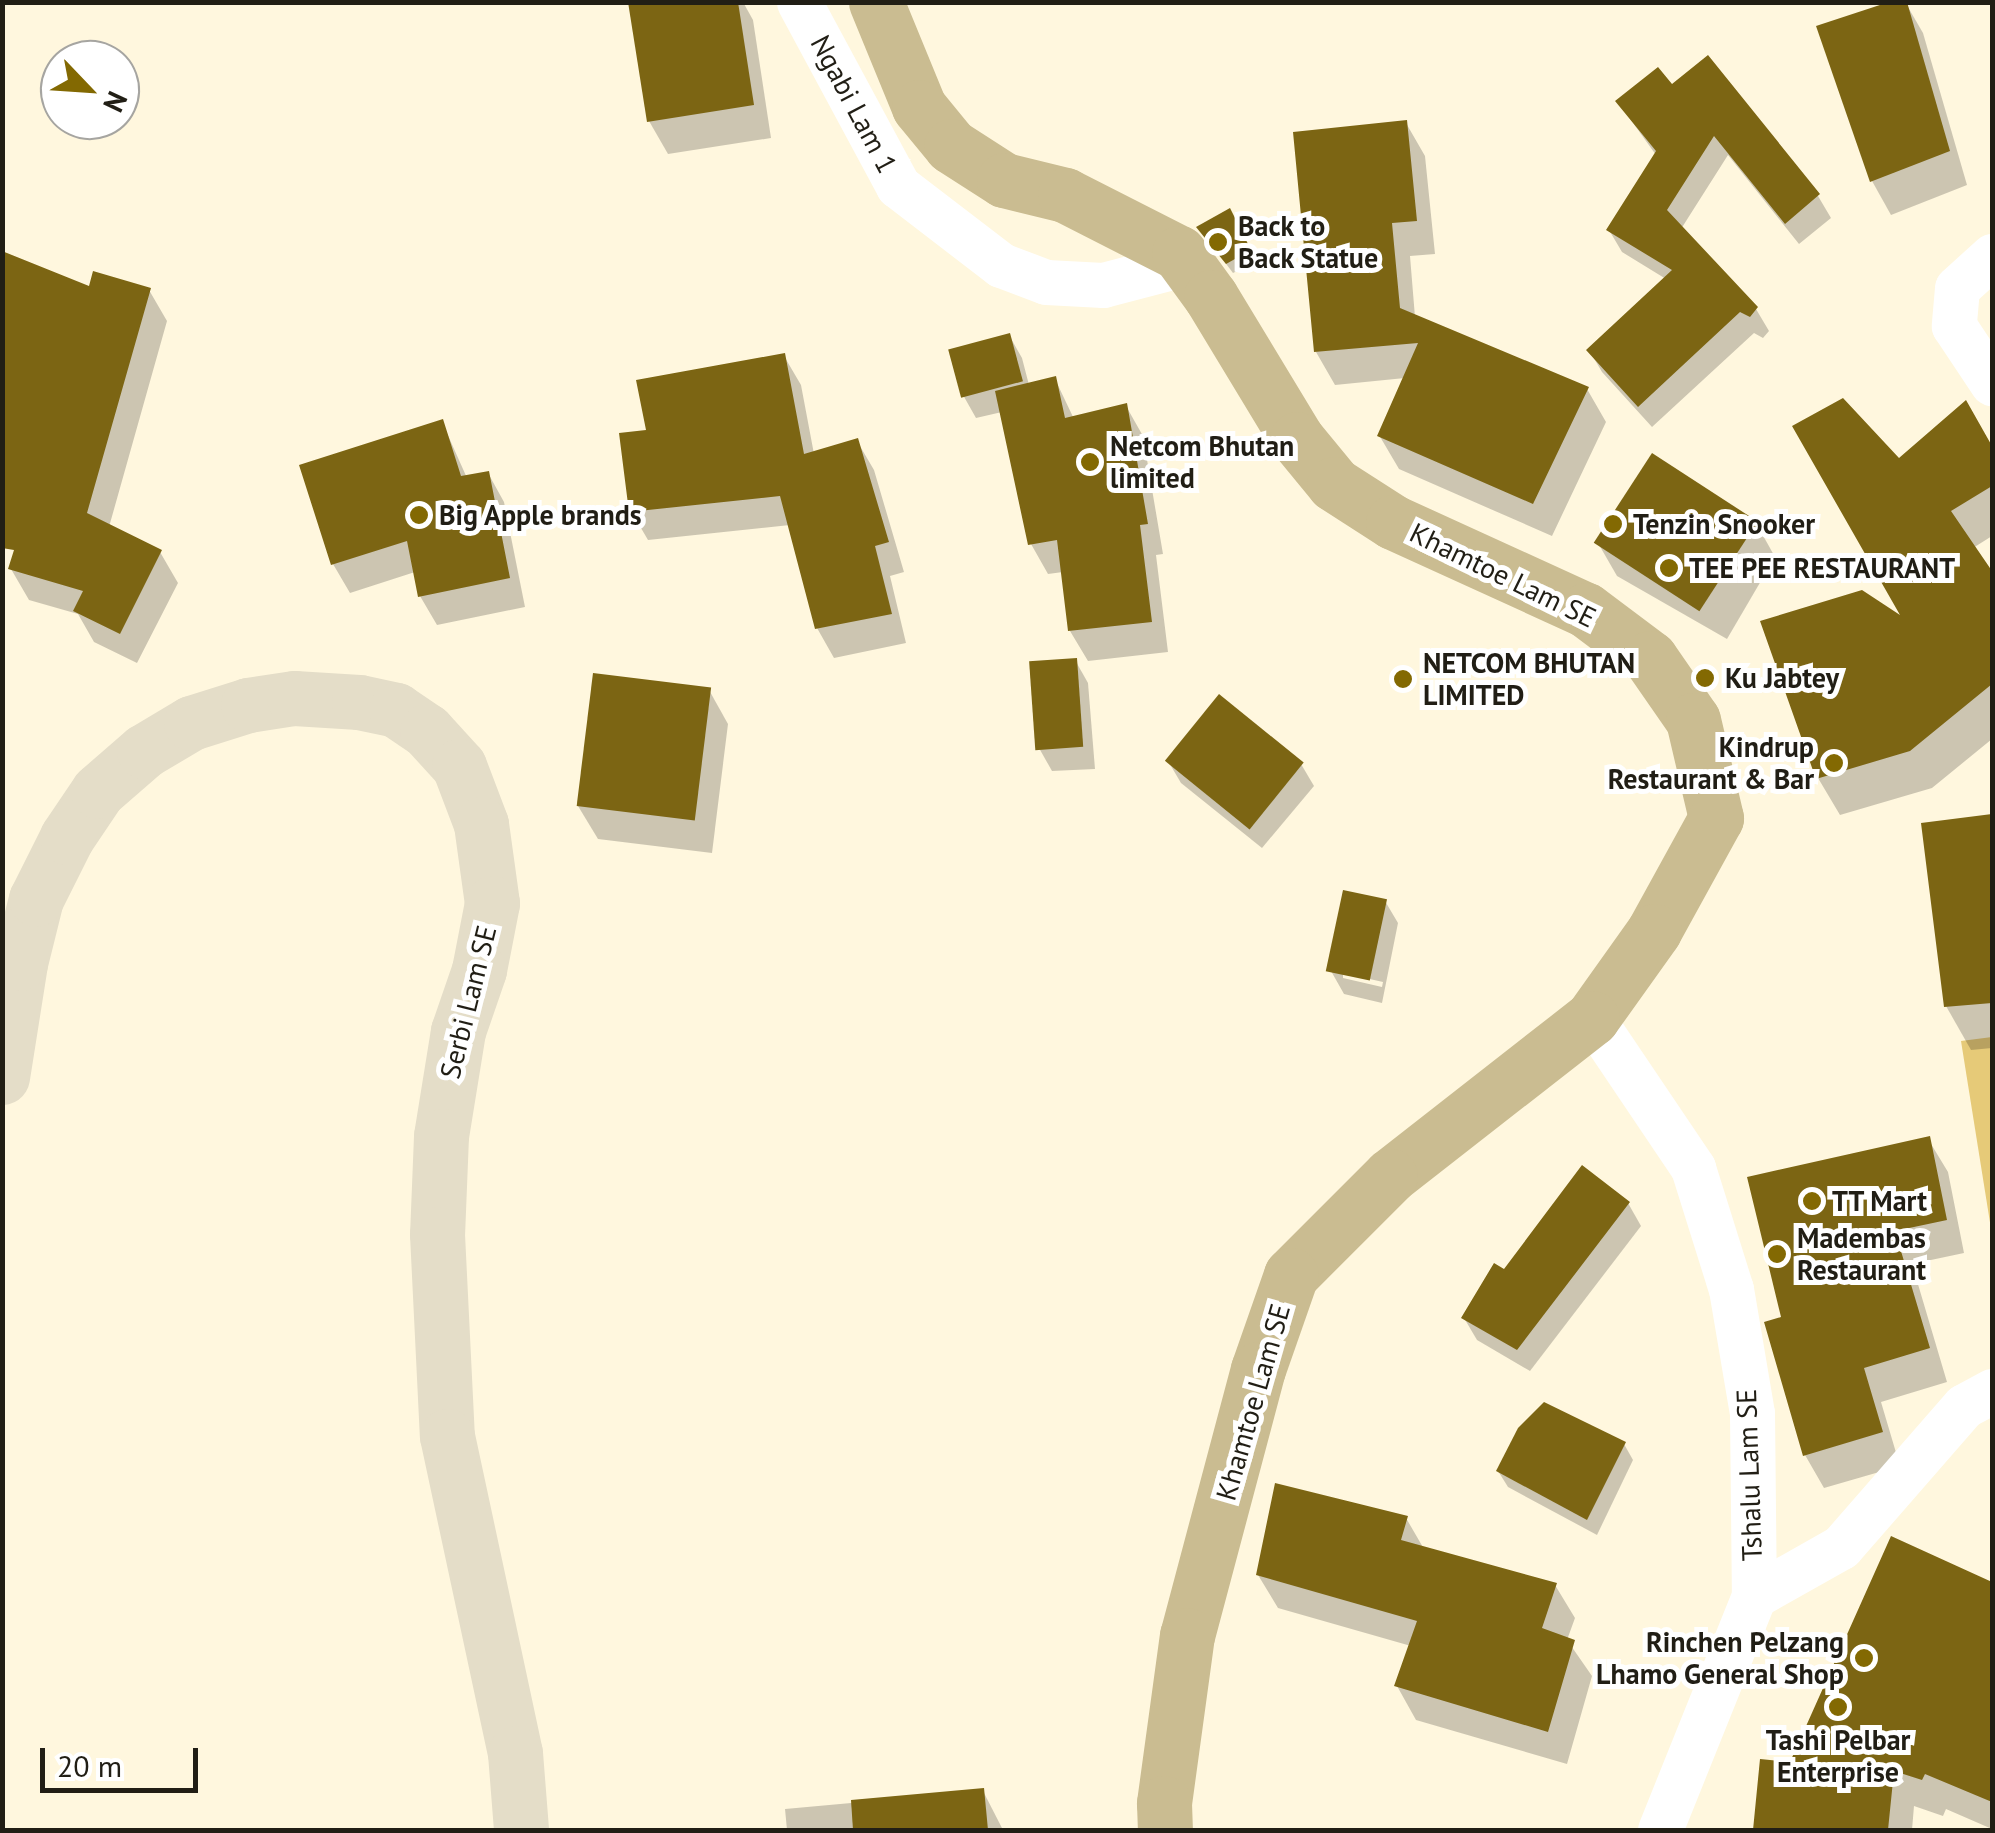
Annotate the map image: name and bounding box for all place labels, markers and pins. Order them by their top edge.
place label: Back to Back Statue [1238,209,1379,275]
marker: Back to Back Statue [1207,231,1229,253]
place label: Netcom Bhutan limited [1110,429,1294,495]
marker: Netcom Bhutan limited [1079,451,1101,473]
place label: Big Apple brands [439,498,643,532]
marker: Big Apple brands [408,504,430,526]
place label: Tenzin Snooker [1633,507,1815,541]
marker: Tenzin Snooker [1602,513,1624,535]
place label: TEE PEE RESTAURANT [1689,551,1955,585]
marker: TEE PEE RESTAURANT [1658,557,1680,579]
place label: NETCOM BHUTAN LIMITED [1423,646,1635,712]
place label: Ku Jabtey [1725,661,1839,695]
marker: Ku Jabtey [1694,667,1716,689]
marker: NETCOM BHUTAN LIMITED [1392,668,1414,690]
place label: Kindrup Restaurant & Bar [1608,730,1814,796]
marker: Kindrup Restaurant & Bar [1823,752,1845,774]
place label: TT Mart [1832,1184,1928,1218]
marker: TT Mart [1801,1190,1823,1212]
place label: Madembas Restaurant [1797,1221,1926,1287]
marker: Madembas Restaurant [1766,1243,1788,1265]
place label: Rinchen Pelzang Lhamo General Shop [1596,1625,1844,1691]
marker: Rinchen Pelzang Lhamo General Shop [1853,1647,1875,1669]
marker: Tashi Pelbar Enterprise [1827,1696,1849,1718]
place label: Tashi Pelbar Enterprise [1766,1723,1910,1789]

